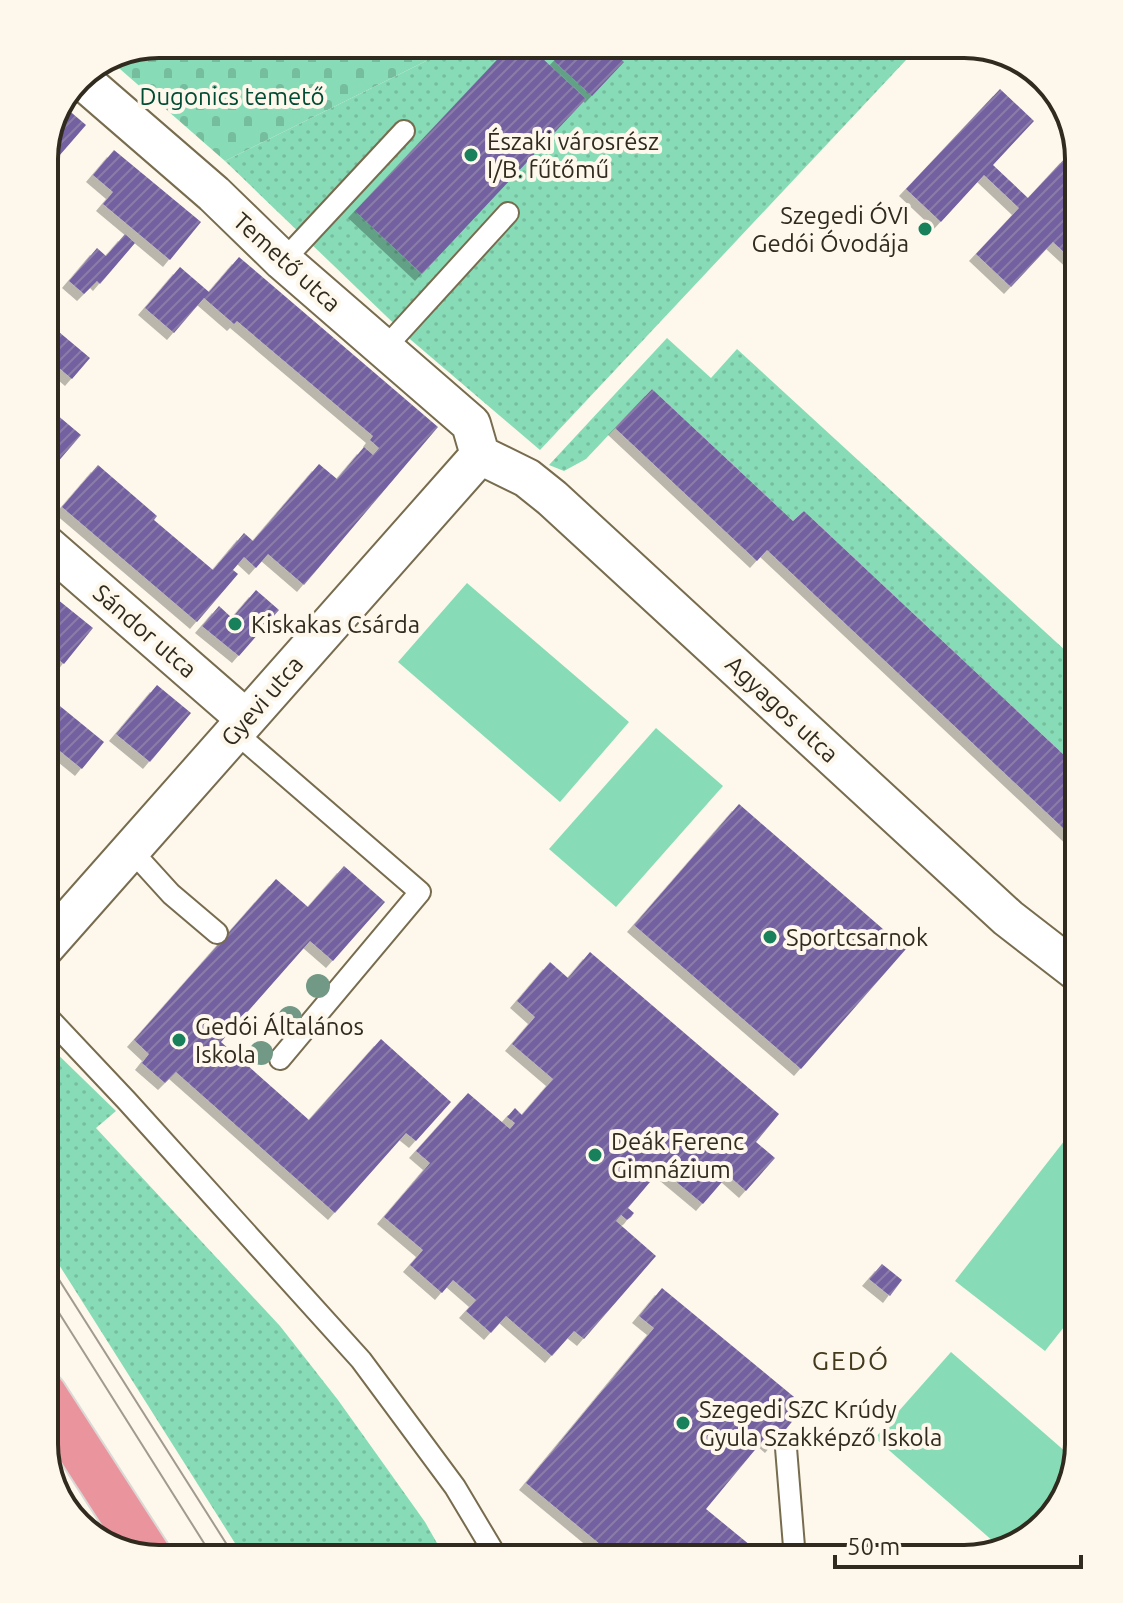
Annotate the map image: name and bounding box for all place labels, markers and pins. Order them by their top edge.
place label: Északi városrész I/B. fűtőmű [487,127,659,183]
marker: Északi városrész I/B. fűtőmű [462,146,480,164]
place label: Szegedi ÓVI Gedói Óvodája [752,201,909,257]
marker: Szegedi ÓVI Gedói Óvodája [916,220,934,238]
place label: Kiskakas Csárda [251,611,420,638]
marker: Kiskakas Csárda [226,615,244,633]
place label: Sportcsarnok [786,924,928,951]
marker: Sportcsarnok [761,928,779,946]
place label: Gedói Általános Iskola [195,1012,364,1068]
marker: Gedói Általános Iskola [170,1031,188,1049]
place label: Deák Ferenc Gimnázium [611,1128,744,1183]
marker: Deák Ferenc Gimnázium [586,1146,604,1164]
place label: Szegedi SZC Krúdy Gyula Szakképző Iskola [699,1396,942,1451]
marker: Szegedi SZC Krúdy Gyula Szakképző Iskola [674,1414,692,1432]

